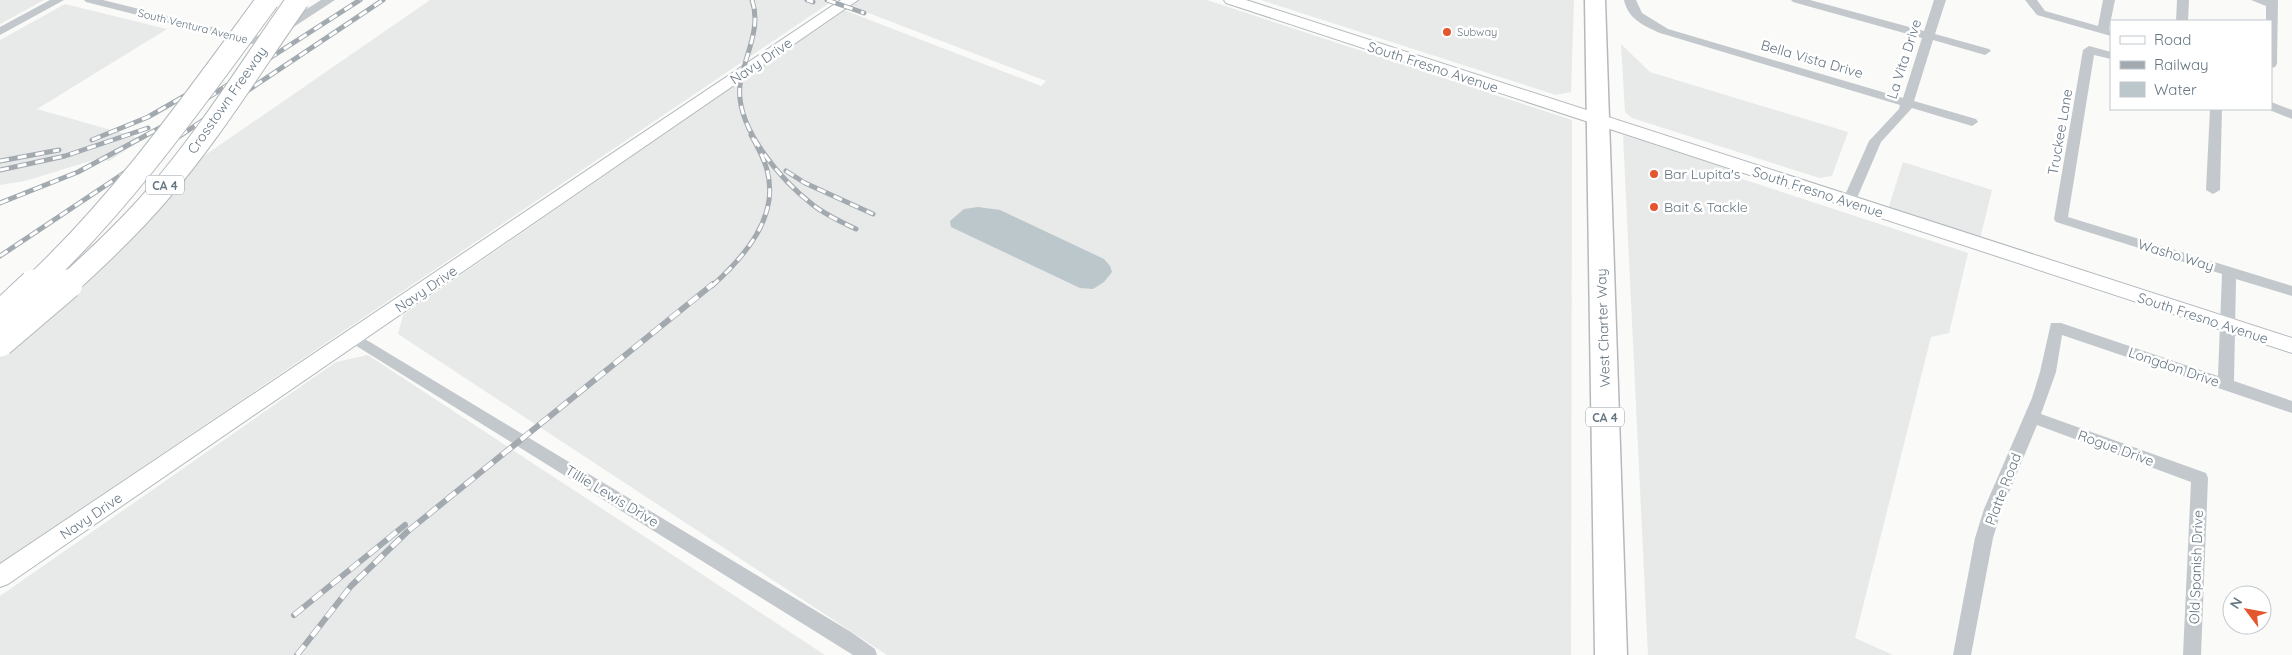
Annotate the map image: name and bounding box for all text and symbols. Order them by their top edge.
street label: South Ventura Avenue [136,6,250,46]
street label: La Vita Drive [1883,17,1925,101]
legend [2110,20,2272,110]
place label: Subway [1457,25,1497,39]
marker: Subway [1441,26,1453,38]
text: Road [2154,30,2191,49]
street label: Navy Drive [726,34,796,88]
street label: Bella Vista Drive [1759,36,1865,82]
street label: South Fresno Avenue [1365,37,1501,97]
street label: Crosstown Freeway [183,43,271,157]
text: Railway [2154,55,2209,74]
text: Water [2154,80,2197,99]
street label: Truckee Lane [2044,88,2076,176]
street label: South Fresno Avenue [1750,162,1886,222]
place label: Bar Lupita's [1664,165,1740,183]
marker: Bar Lupita's [1648,168,1660,180]
road number: CA 4 [146,176,184,194]
place label: Bait & Tackle [1664,198,1748,216]
marker: Bait & Tackle [1648,201,1660,213]
street label: Washo Way [2136,235,2216,275]
street label: Navy Drive [391,262,461,316]
street label: West Charter Way [1592,268,1614,388]
street label: South Fresno Avenue [2135,288,2271,348]
street label: Longdon Drive [2126,343,2222,391]
road number: CA 4 [1586,408,1624,427]
street label: Rogue Drive [2075,426,2157,470]
street label: Platte Road [1981,450,2025,528]
street label: Tillie Lewis Drive [562,461,662,531]
street label: Navy Drive [56,489,126,543]
street label: Old Spanish Drive [2185,510,2207,624]
north arrow [2222,585,2272,635]
text: N [2226,594,2246,612]

